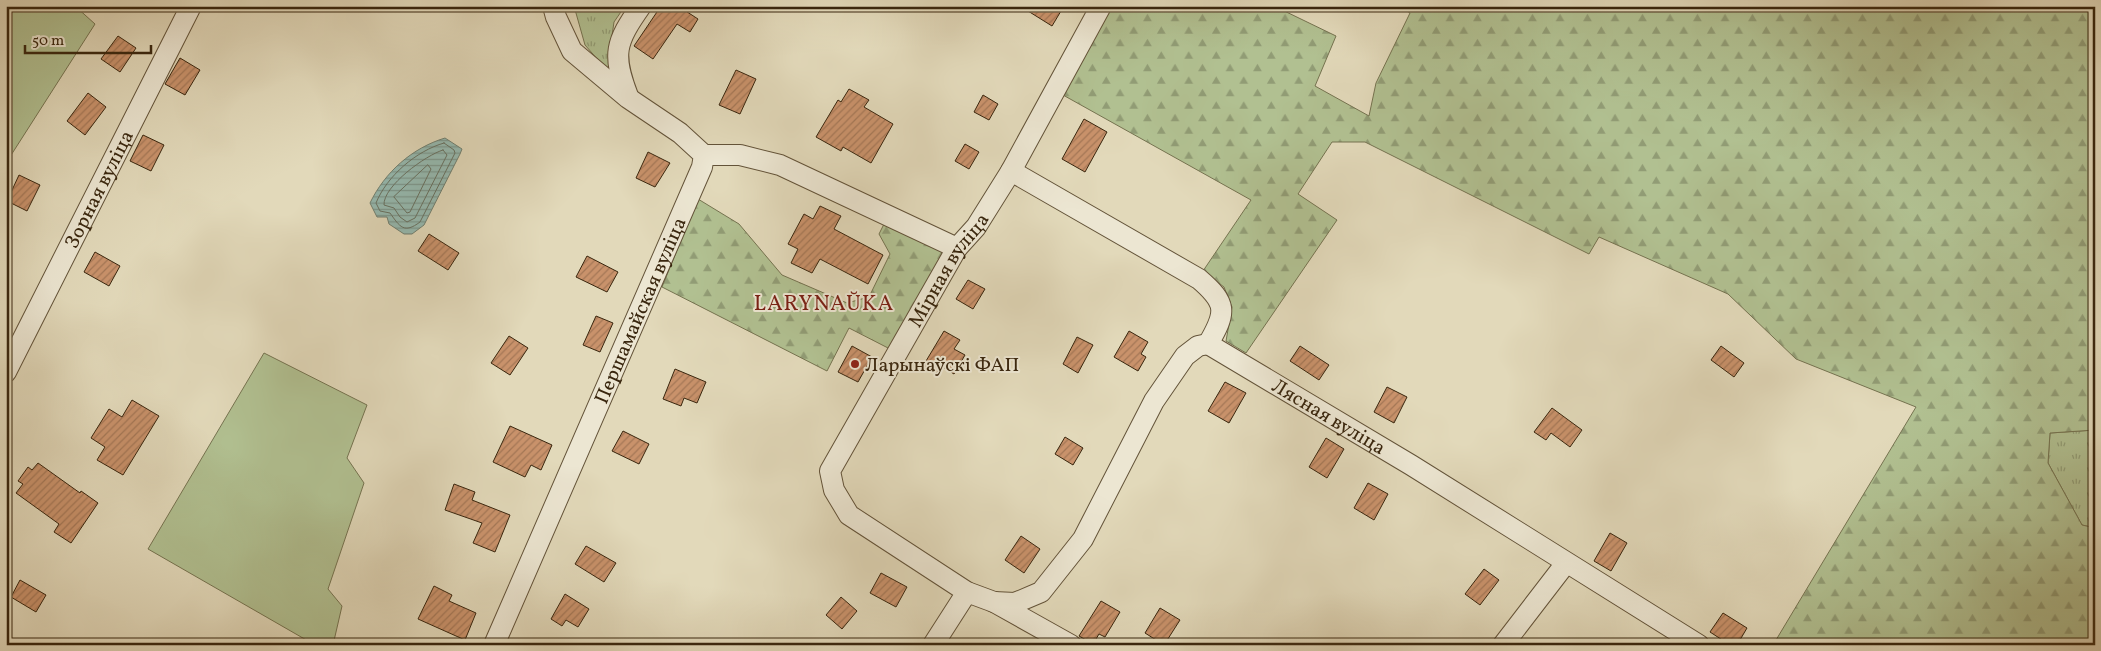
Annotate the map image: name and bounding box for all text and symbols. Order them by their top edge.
scale bar [25,22,151,54]
text: 50 m [32,31,64,52]
street label: Зорная вуліца [59,126,142,254]
street label: Мірная вуліца [903,208,997,333]
street label: Першамайская вуліца [588,213,694,409]
district label: LARYNAŬKA [754,289,894,320]
place label: Ларынаўскі ФАП [865,352,1019,380]
marker: Ларынаўскі ФАП [849,358,861,370]
street label: Лясная вуліца [1266,373,1390,463]

